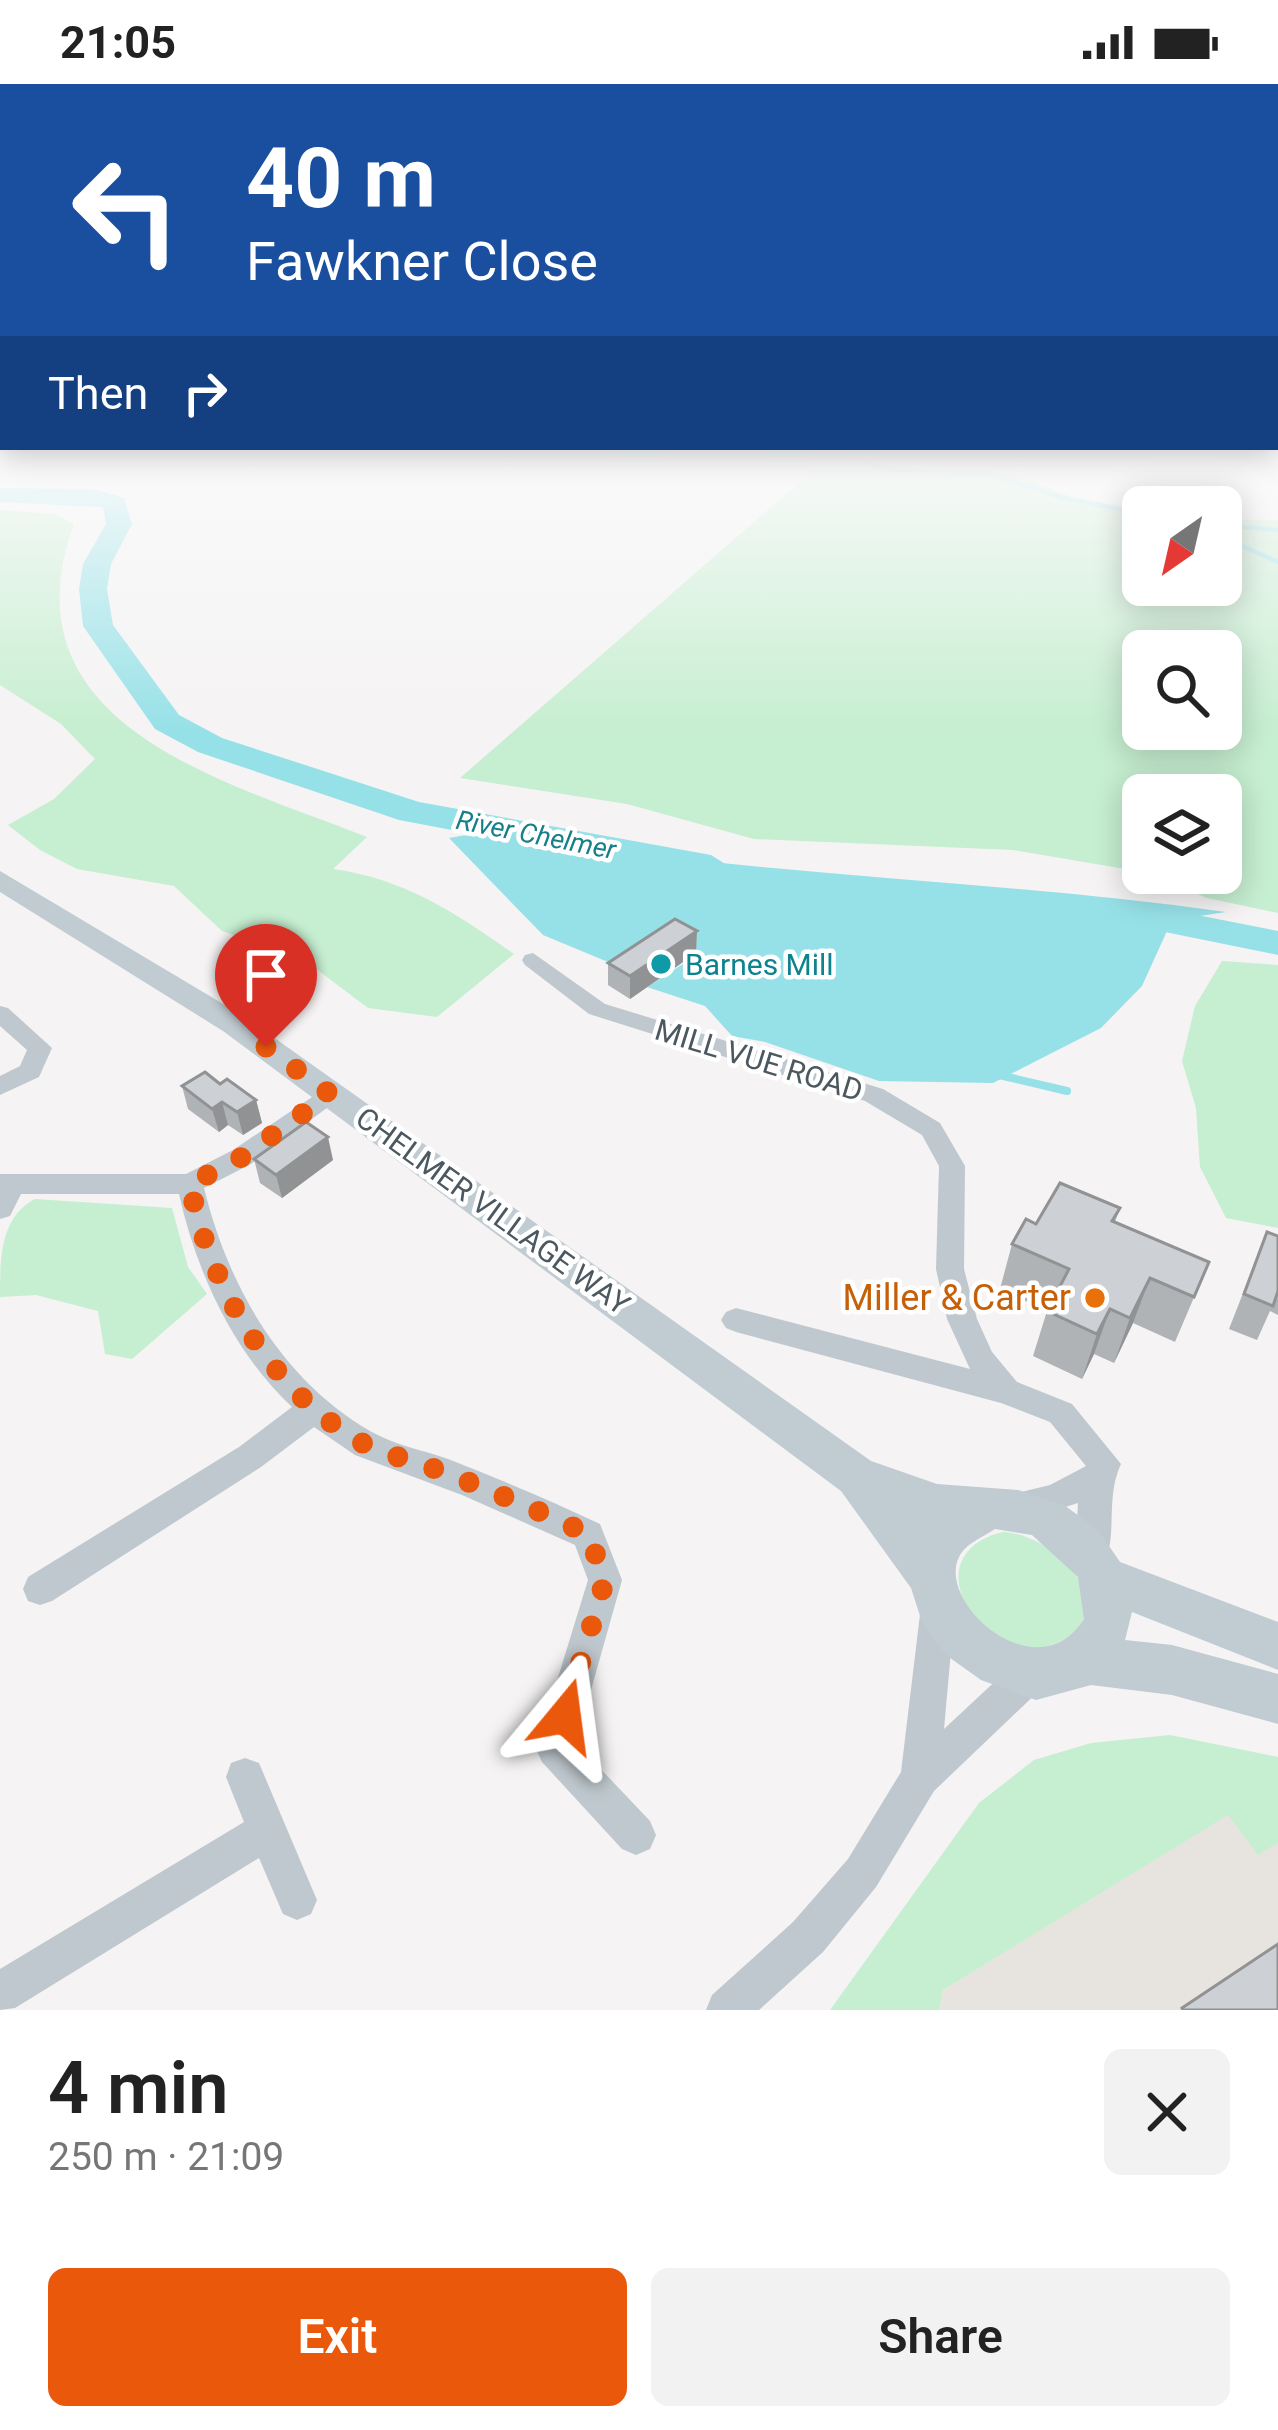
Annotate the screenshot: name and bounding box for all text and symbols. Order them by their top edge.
text: 21:05 [60,16,176,69]
text: 40 m [246,129,436,228]
icon: left [48,132,204,288]
text: Fawkner Close [246,230,598,293]
icon: right [172,360,238,426]
text: Then [48,367,148,420]
north arrow [1122,486,1242,606]
map controls [1122,486,1242,894]
button: search [1122,630,1242,750]
button: layers [1122,774,1242,894]
water label: River Chelmer [454,804,620,866]
pin [215,924,317,1047]
icon: arrive [233,942,299,1008]
place label: Barnes Mill [685,947,834,982]
marker: Barnes Mill [648,951,674,977]
street label: MILL VUE ROAD [651,1012,867,1108]
street label: CHELMER VILLAGE WAY [349,1100,637,1322]
place label: Miller & Carter [843,1277,1071,1319]
marker: Miller & Carter [1082,1285,1108,1311]
position arrow [502,1653,628,1779]
text: 4 min [48,2046,229,2131]
button: close [1104,2049,1230,2175]
text: 250 m · 21:09 [48,2134,284,2180]
button: Exit [48,2268,627,2406]
button: Share [651,2268,1230,2406]

